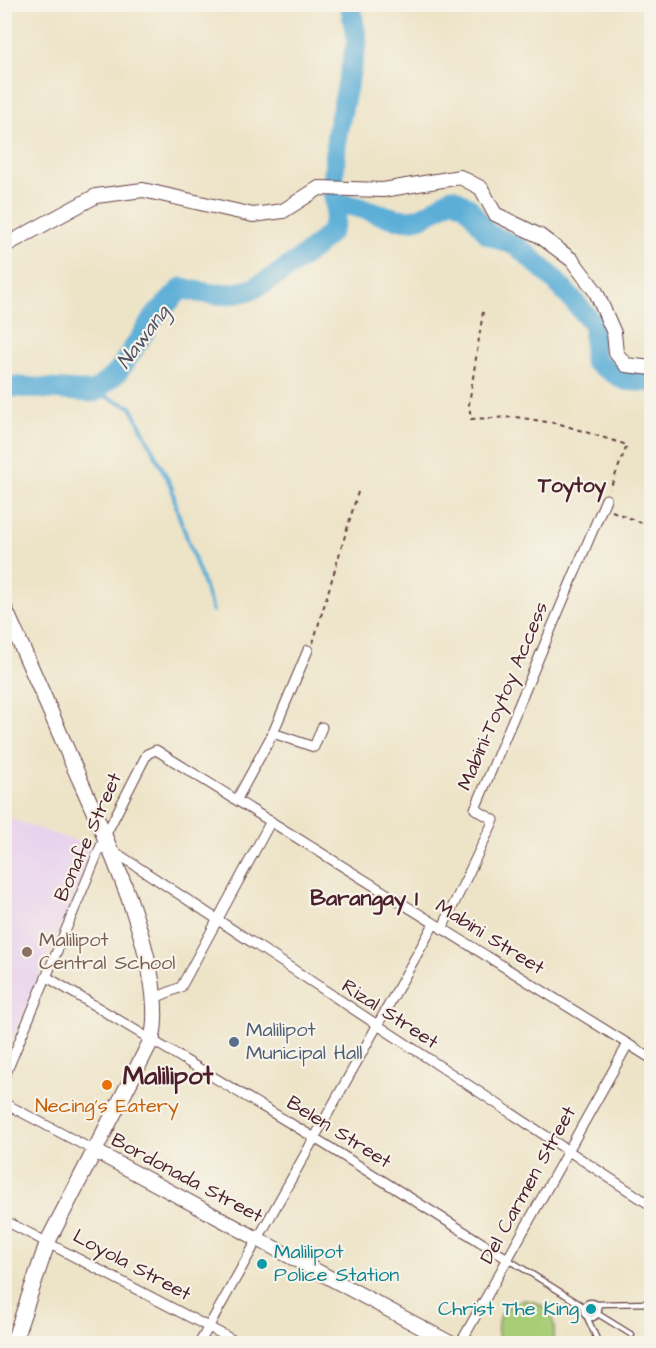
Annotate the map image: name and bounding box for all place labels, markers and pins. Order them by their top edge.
place label: Malilipot Central School [39,926,175,977]
marker: Malilipot Central School [20,945,34,959]
place label: Malilipot Municipal Hall [246,1016,362,1067]
marker: Malilipot Municipal Hall [227,1035,241,1049]
marker: Necing's Eatery [100,1078,114,1092]
place label: Necing's Eatery [35,1092,179,1121]
place label: Malilipot Police Station [274,1238,399,1289]
marker: Malilipot Police Station [255,1257,269,1271]
place label: Christ The King [438,1295,579,1324]
marker: Christ The King [584,1302,598,1316]

